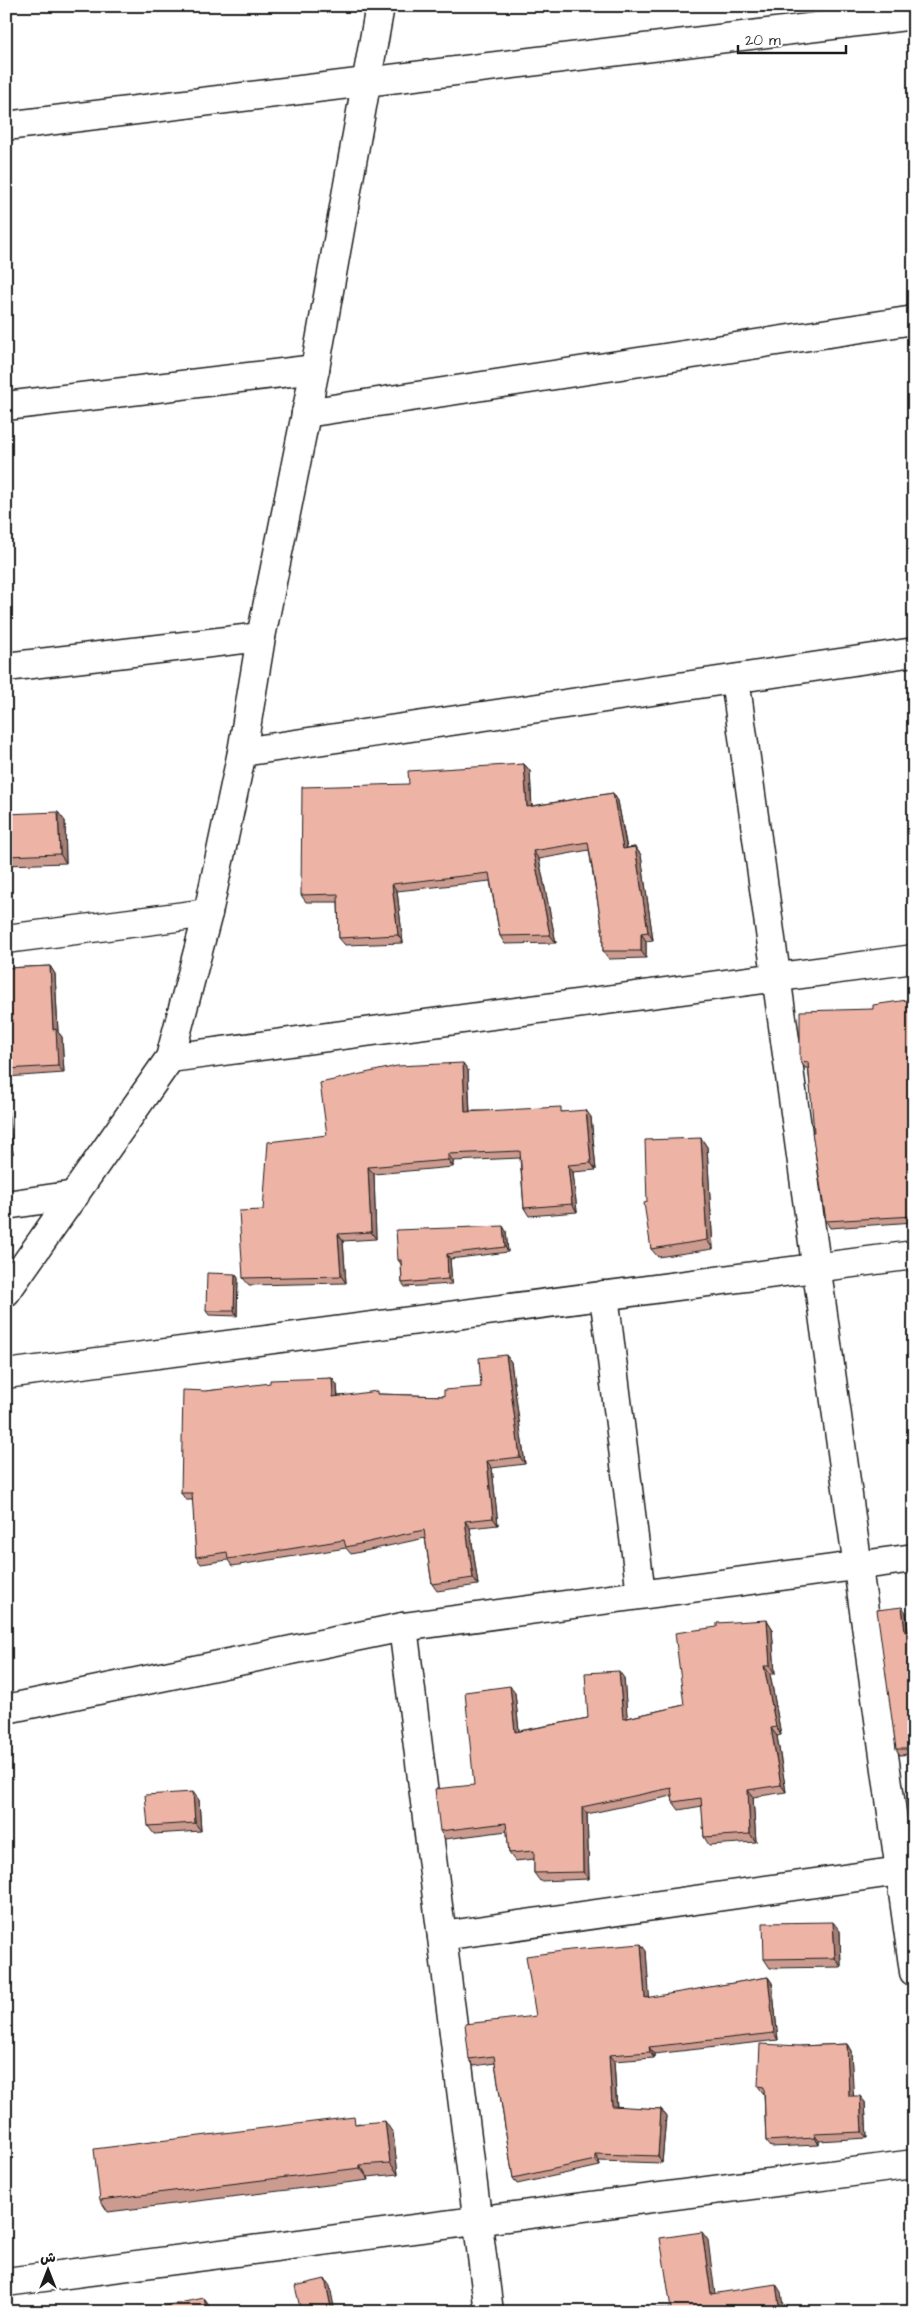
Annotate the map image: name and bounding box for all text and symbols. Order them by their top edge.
scale bar [738,22,845,54]
text: 20 m [745,30,781,51]
north arrow [22,2246,72,2296]
text: ش [40,2248,56,2268]

